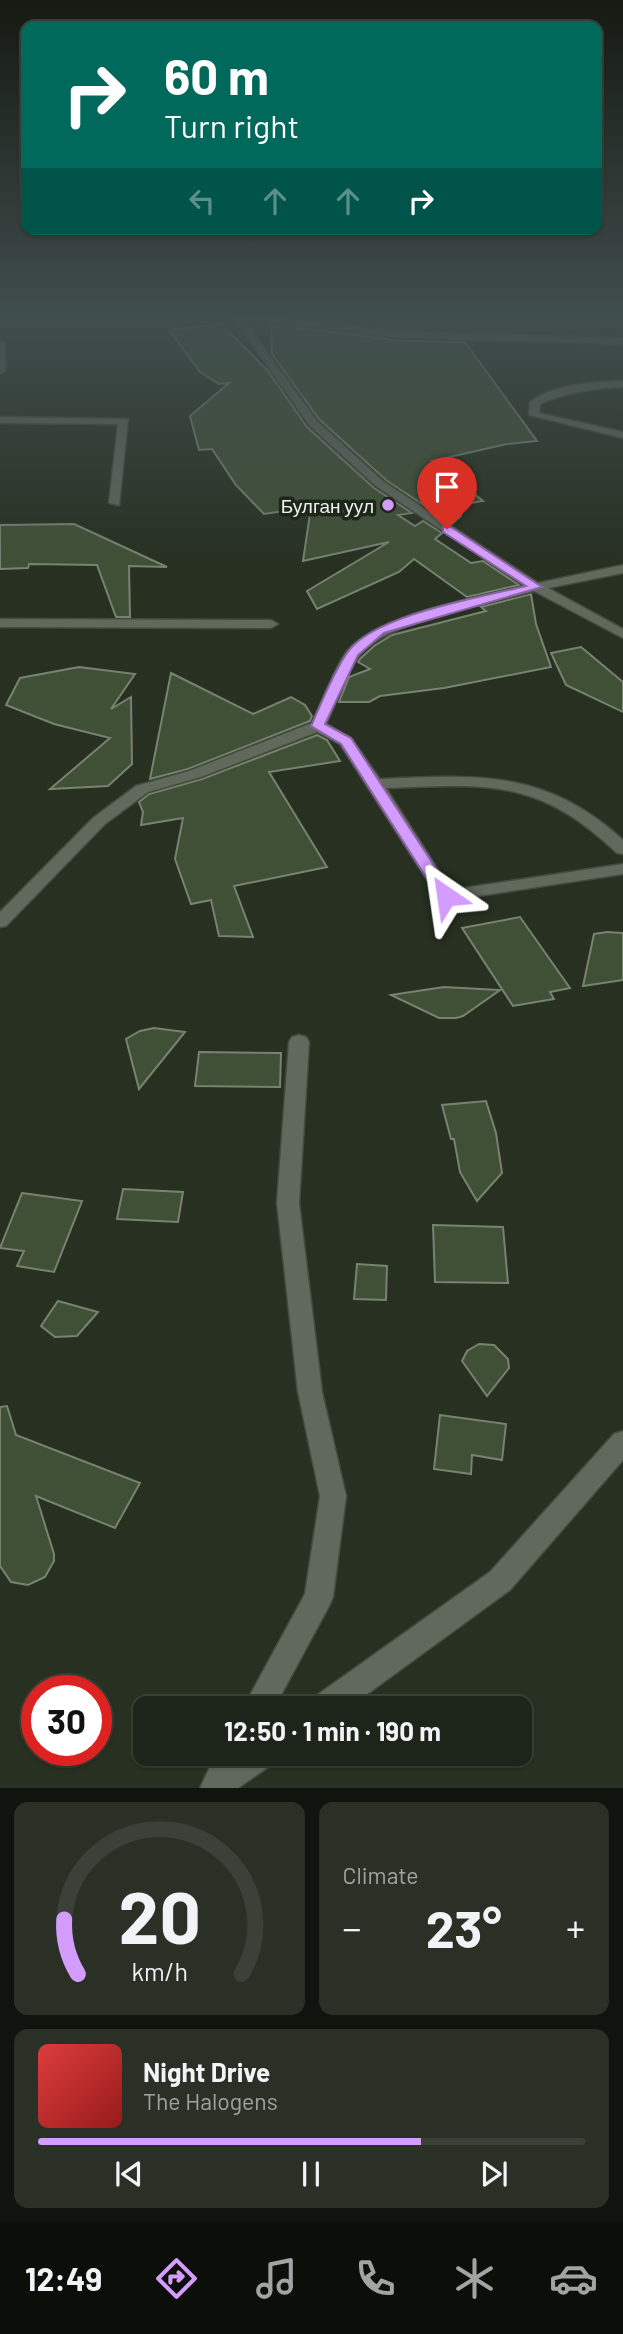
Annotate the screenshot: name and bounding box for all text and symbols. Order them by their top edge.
text: 60 m [164,46,269,105]
icon: right [49,49,140,140]
text: Turn right [164,106,299,144]
icon: left [183,182,221,220]
icon: ahead [256,182,294,220]
icon: ahead [329,182,367,220]
icon: right [402,182,440,220]
pin [417,457,477,529]
icon: arrive [428,468,466,506]
place label: Булган уул [281,494,374,517]
marker: Булган уул [380,497,396,513]
position arrow [409,859,483,933]
speed limit sign: 30 [21,1675,112,1766]
text: 12:50 · 1 min · 190 m [224,1715,441,1746]
text: Climate [343,1861,419,1889]
text: 20 [118,1872,200,1960]
text: 23° [426,1896,502,1958]
text: − [343,1904,362,1950]
text: + [566,1904,585,1950]
text: km/h [131,1956,188,1986]
text: Night Drive [143,2056,270,2087]
text: The Halogens [143,2087,278,2115]
icon: previous [110,2155,148,2193]
icon: pause [292,2155,330,2193]
icon: next [475,2155,513,2193]
icon: directions [152,2254,201,2303]
icon: music [252,2254,301,2303]
icon: phone [351,2254,400,2303]
icon: climate [450,2254,499,2303]
icon: car [549,2254,598,2303]
text: 12:49 [25,2259,102,2297]

